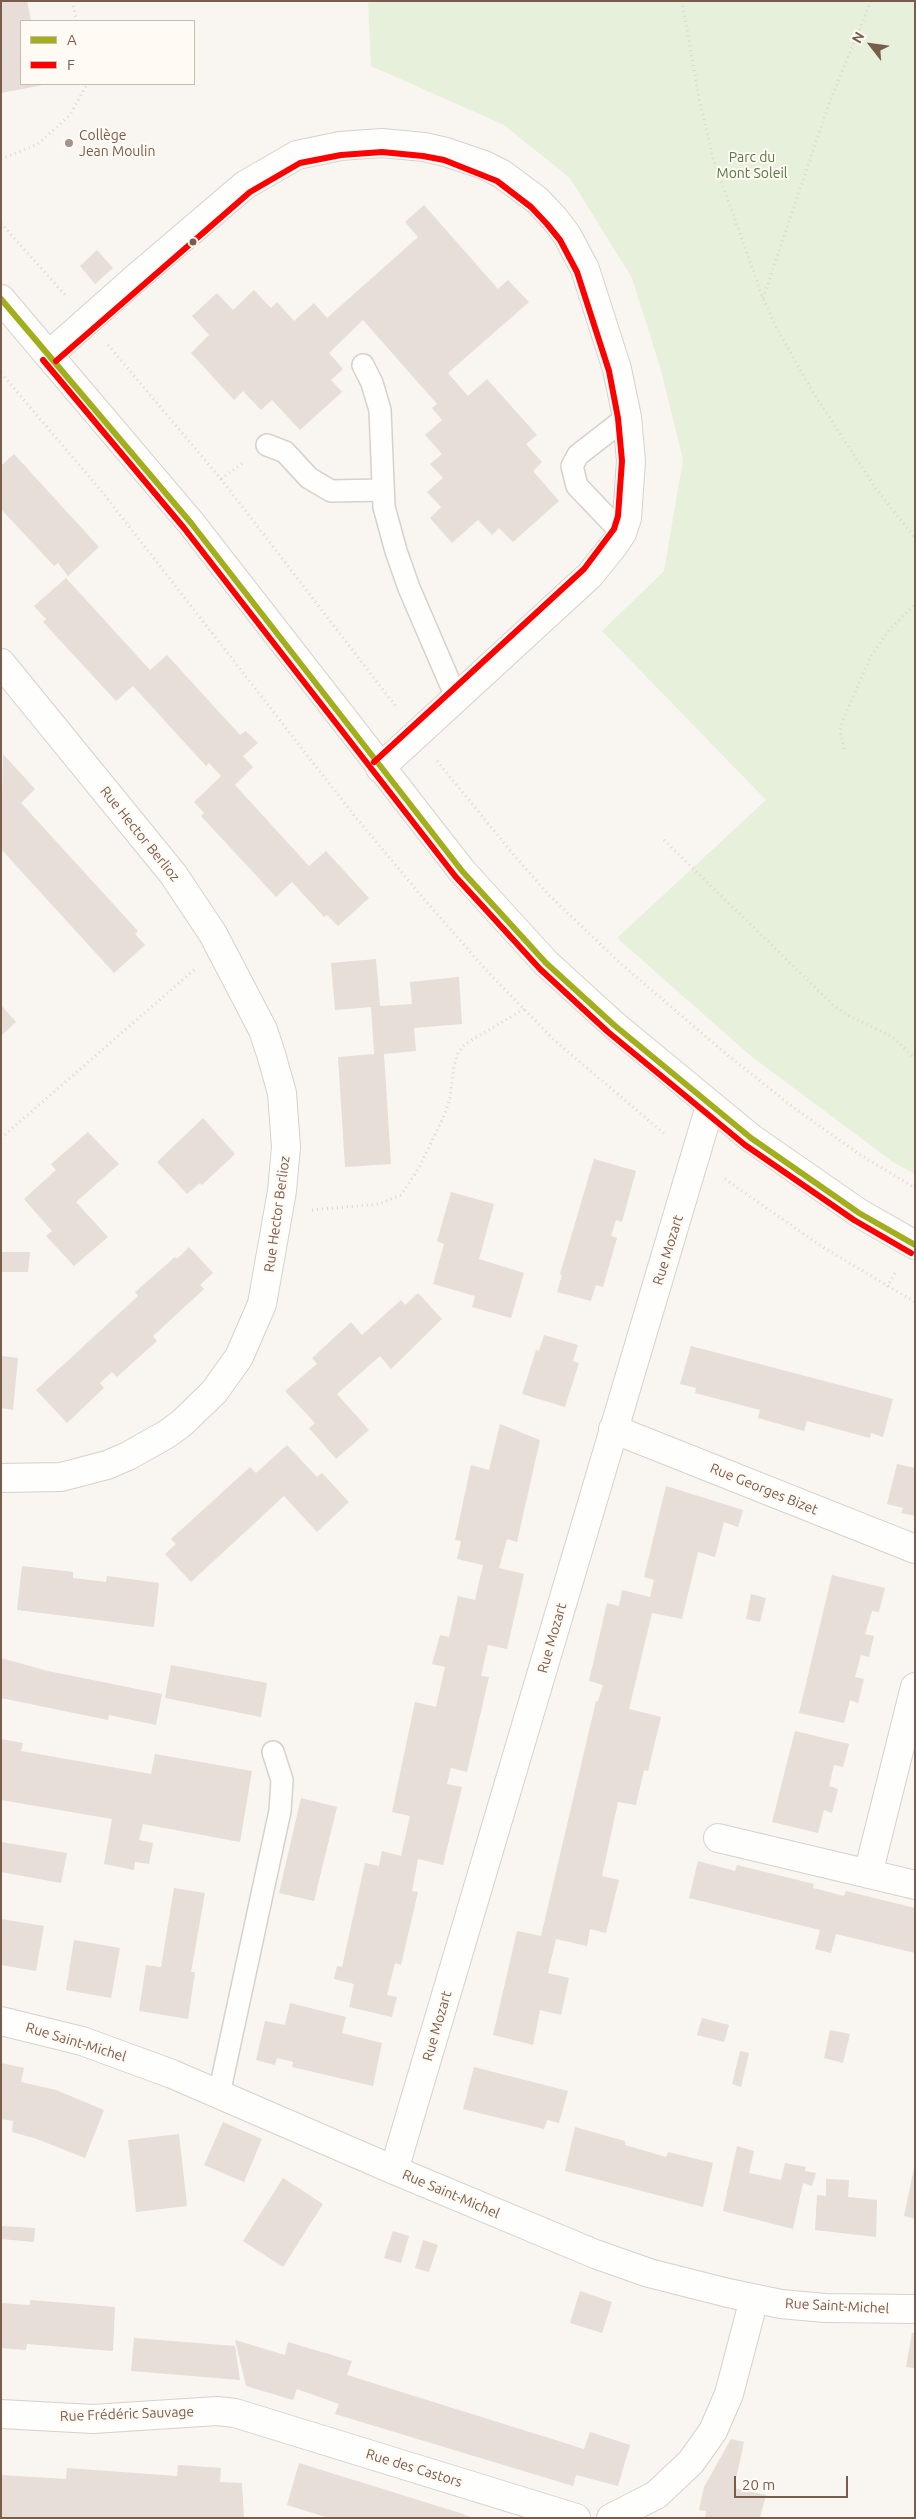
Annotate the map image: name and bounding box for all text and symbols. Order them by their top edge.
legend [20,20,195,85]
north arrow [846,20,896,70]
text: N [848,29,868,46]
text: A [67,31,77,48]
text: F [67,56,75,73]
place label: Collège Jean Moulin [79,127,155,160]
marker: Collège Jean Moulin [63,137,75,149]
park label: Parc du Mont Soleil [716,149,788,182]
unlabelled marker [188,237,198,247]
street label: Rue Hector Berlioz [97,783,183,885]
street label: Rue Hector Berlioz [261,1155,293,1273]
street label: Rue Mozart [649,1213,687,1287]
street label: Rue Georges Bizet [708,1460,820,1518]
street label: Rue Mozart [534,1601,570,1675]
street label: Rue Mozart [419,1989,455,2063]
street label: Rue Saint-Michel [24,2019,128,2065]
street label: Rue Saint-Michel [400,2166,502,2222]
street label: Rue Saint-Michel [785,2295,889,2317]
street label: Rue Frédéric Sauvage [60,2403,194,2425]
street label: Rue des Castors [364,2445,464,2491]
scale bar [736,2466,850,2498]
text: 20 m [742,2476,775,2493]

